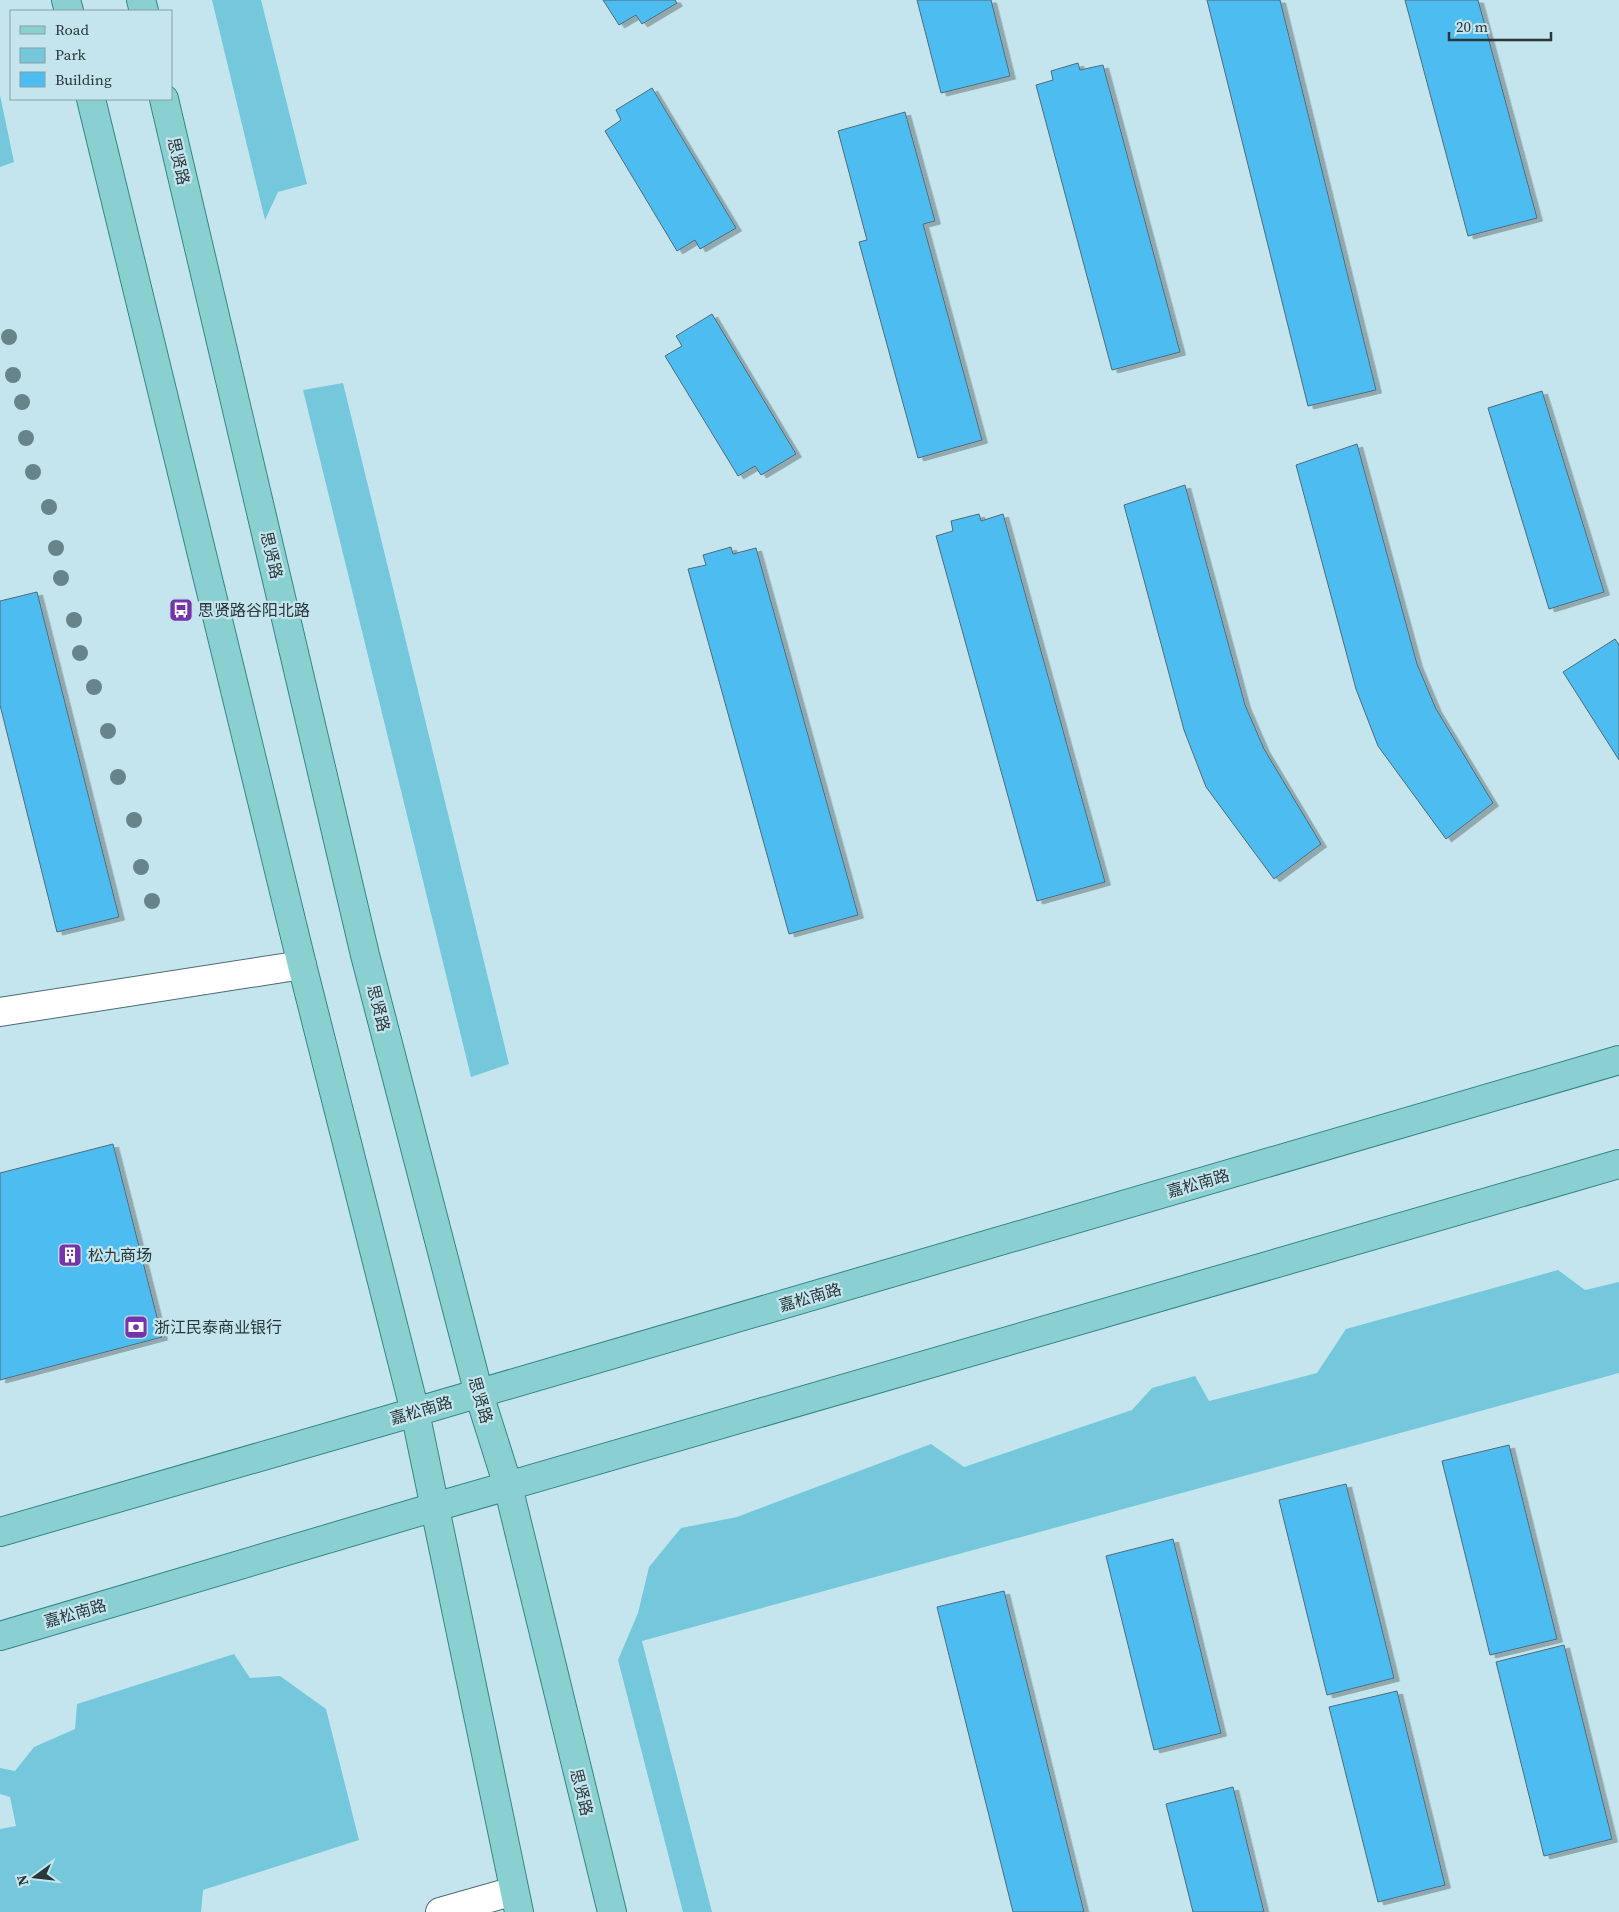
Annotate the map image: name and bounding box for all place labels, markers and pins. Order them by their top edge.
bus stop icon: 思贤路谷阳北路 [168,597,194,623]
place label: 思贤路谷阳北路 [198,599,310,621]
building icon: 松九商场 [57,1242,83,1268]
place label: 松九商场 [88,1244,152,1266]
bank icon: 浙江民泰商业银行 [123,1314,149,1340]
place label: 浙江民泰商业银行 [154,1316,282,1338]

